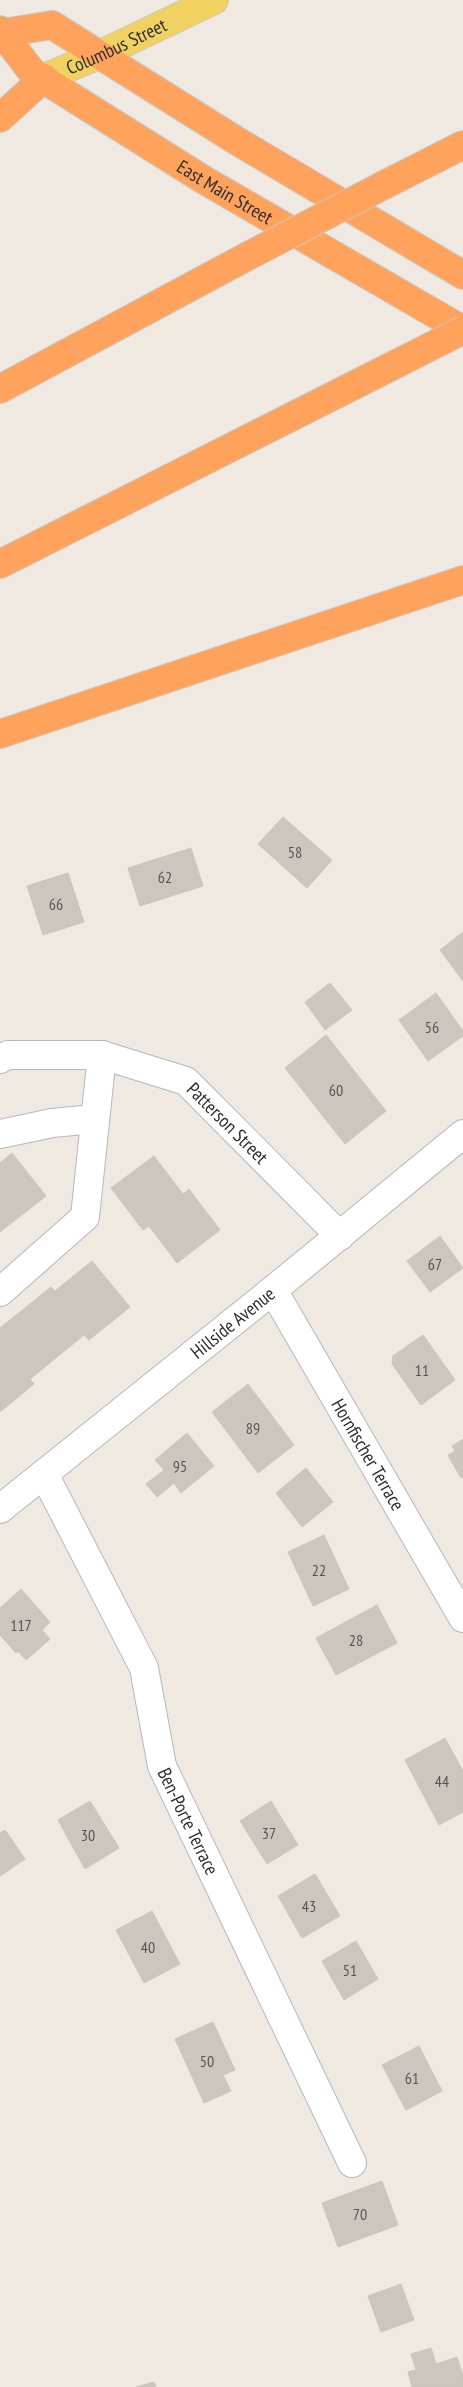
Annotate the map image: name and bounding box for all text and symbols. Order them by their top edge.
street label: Columbus Street [63,12,171,79]
street label: East Main Street [173,154,278,230]
house number: 58 [288,842,302,862]
house number: 62 [158,867,172,887]
house number: 66 [49,894,63,914]
house number: 56 [425,1017,439,1037]
street label: Patterson Street [182,1077,274,1169]
house number: 60 [329,1080,343,1100]
house number: 67 [428,1254,442,1274]
street label: Hillside Avenue [185,1281,280,1364]
house number: 11 [415,1360,429,1380]
street label: Hornfischer Terrace [326,1394,410,1515]
house number: 89 [246,1418,260,1438]
house number: 95 [173,1456,187,1476]
house number: 22 [312,1560,326,1580]
house number: 117 [10,1615,32,1635]
house number: 28 [349,1630,363,1650]
street label: Ben-Porte Terrace [153,1764,224,1879]
house number: 44 [435,1771,449,1791]
house number: 37 [262,1823,276,1843]
house number: 30 [81,1825,95,1845]
house number: 43 [302,1896,316,1916]
house number: 40 [141,1937,155,1957]
house number: 51 [343,1960,357,1980]
house number: 50 [200,2051,214,2071]
house number: 61 [405,2068,419,2088]
house number: 70 [353,2204,367,2224]

